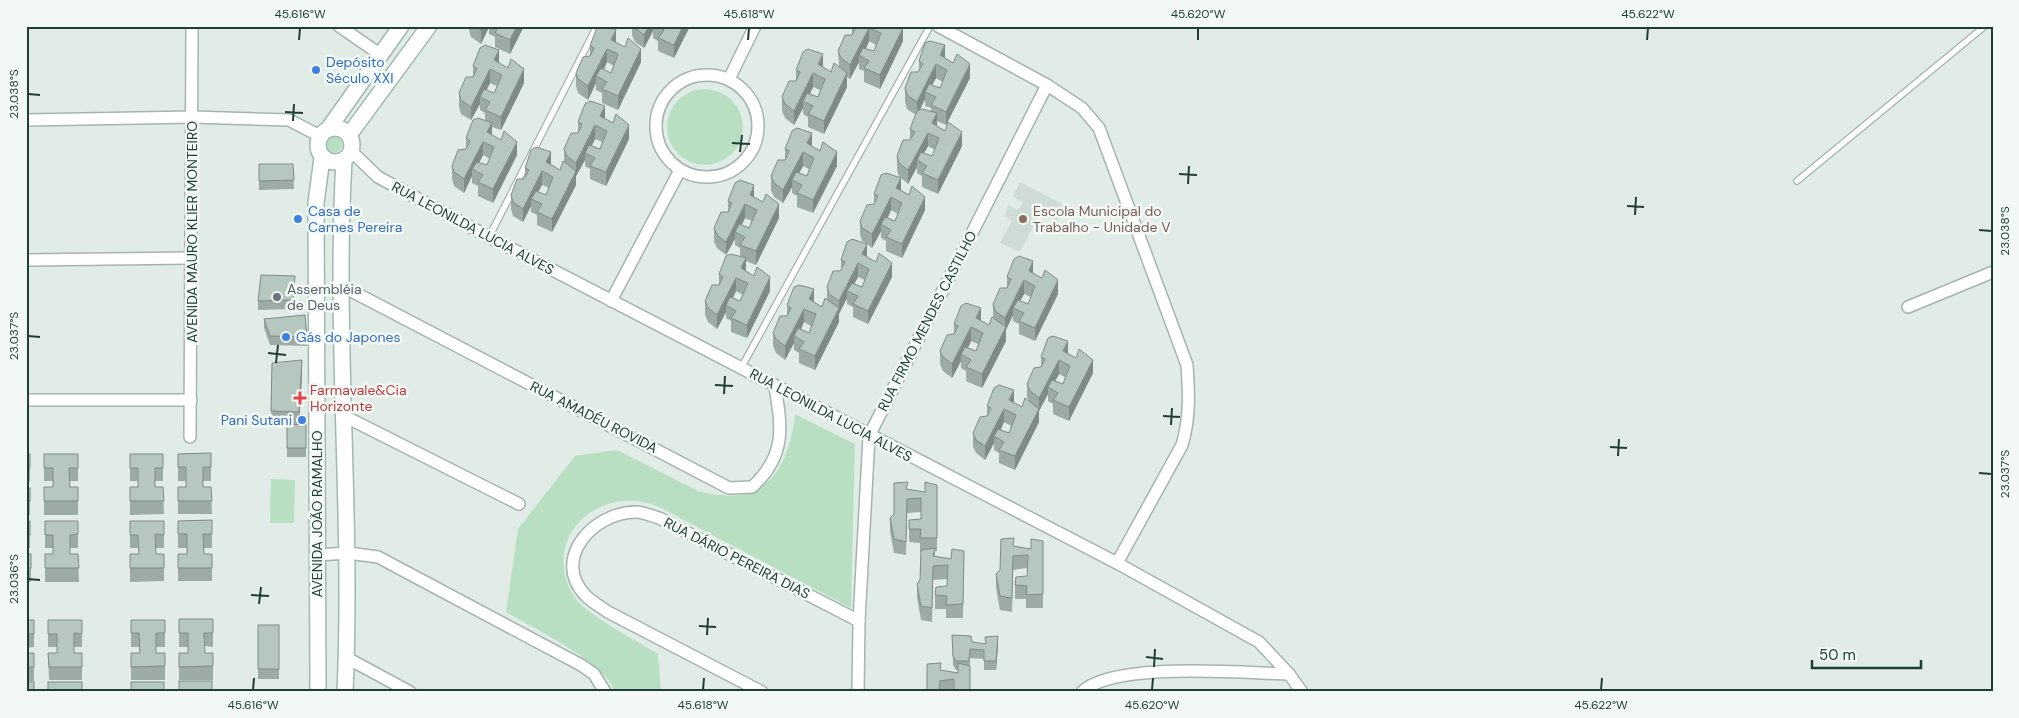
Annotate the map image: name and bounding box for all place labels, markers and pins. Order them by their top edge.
place label: Depósito Século XXI [326,53,393,87]
marker: Depósito Século XXI [310,64,322,76]
place label: Casa de Carnes Pereira [308,202,402,236]
place label: Escola Municipal do Trabalho - Unidade V [1033,202,1171,236]
marker: Casa de Carnes Pereira [292,213,304,225]
marker: Escola Municipal do Trabalho - Unidade V [1017,213,1029,225]
place label: Assembléia de Deus [287,280,362,314]
marker: Assembléia de Deus [271,291,283,303]
place label: Gás do Japones [296,328,401,346]
marker: Gás do Japones [280,331,292,343]
place label: Farmavale&Cia Horizonte [310,381,407,415]
marker: Farmavale&Cia Horizonte [294,392,306,404]
place label: Pani Sutani [221,411,292,429]
marker: Pani Sutani [296,414,308,426]

